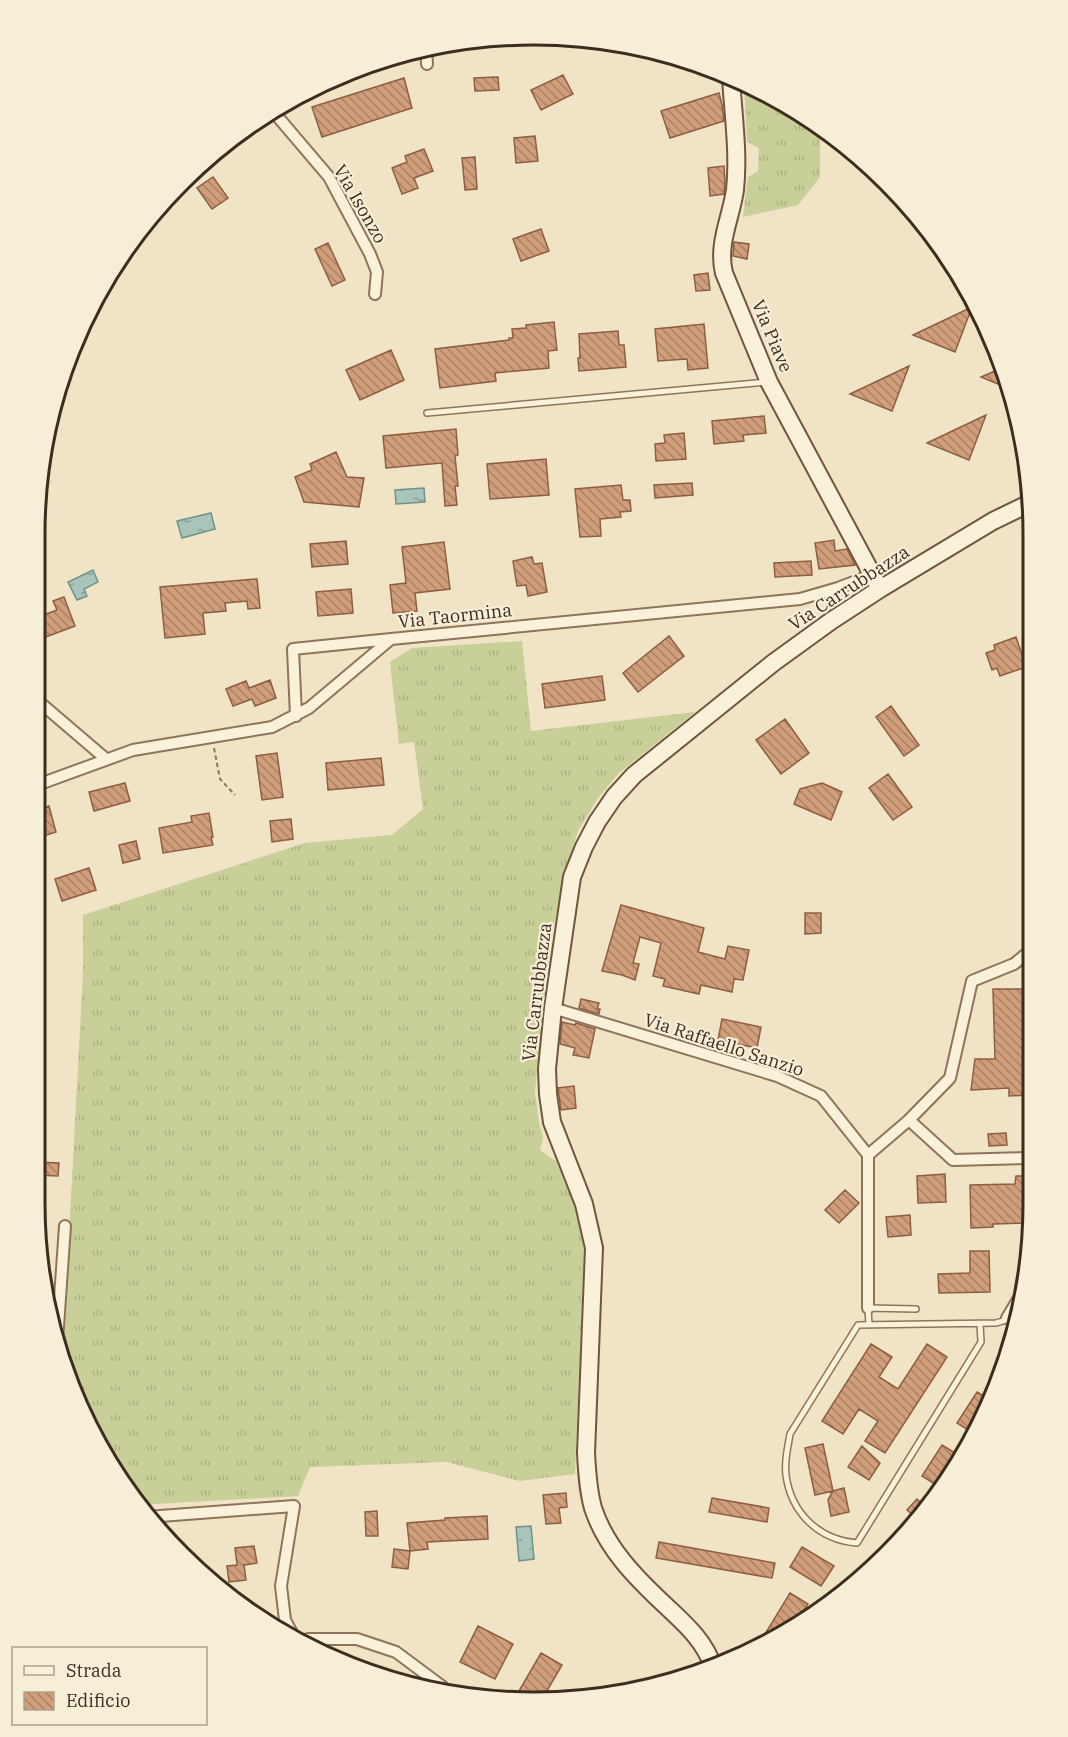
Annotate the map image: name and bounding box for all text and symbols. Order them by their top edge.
street label: Via Isonzo [329,160,392,247]
street label: Via Piave [747,296,798,376]
street label: Via Carrubbazza [784,540,914,635]
street label: Via Taormina [397,598,513,633]
street label: Via Carrubbazza [517,921,556,1063]
street label: Via Raffaello Sanzio [641,1008,807,1081]
legend [12,1647,207,1725]
text: Strada [66,1659,122,1682]
text: Edificio [66,1689,130,1712]

